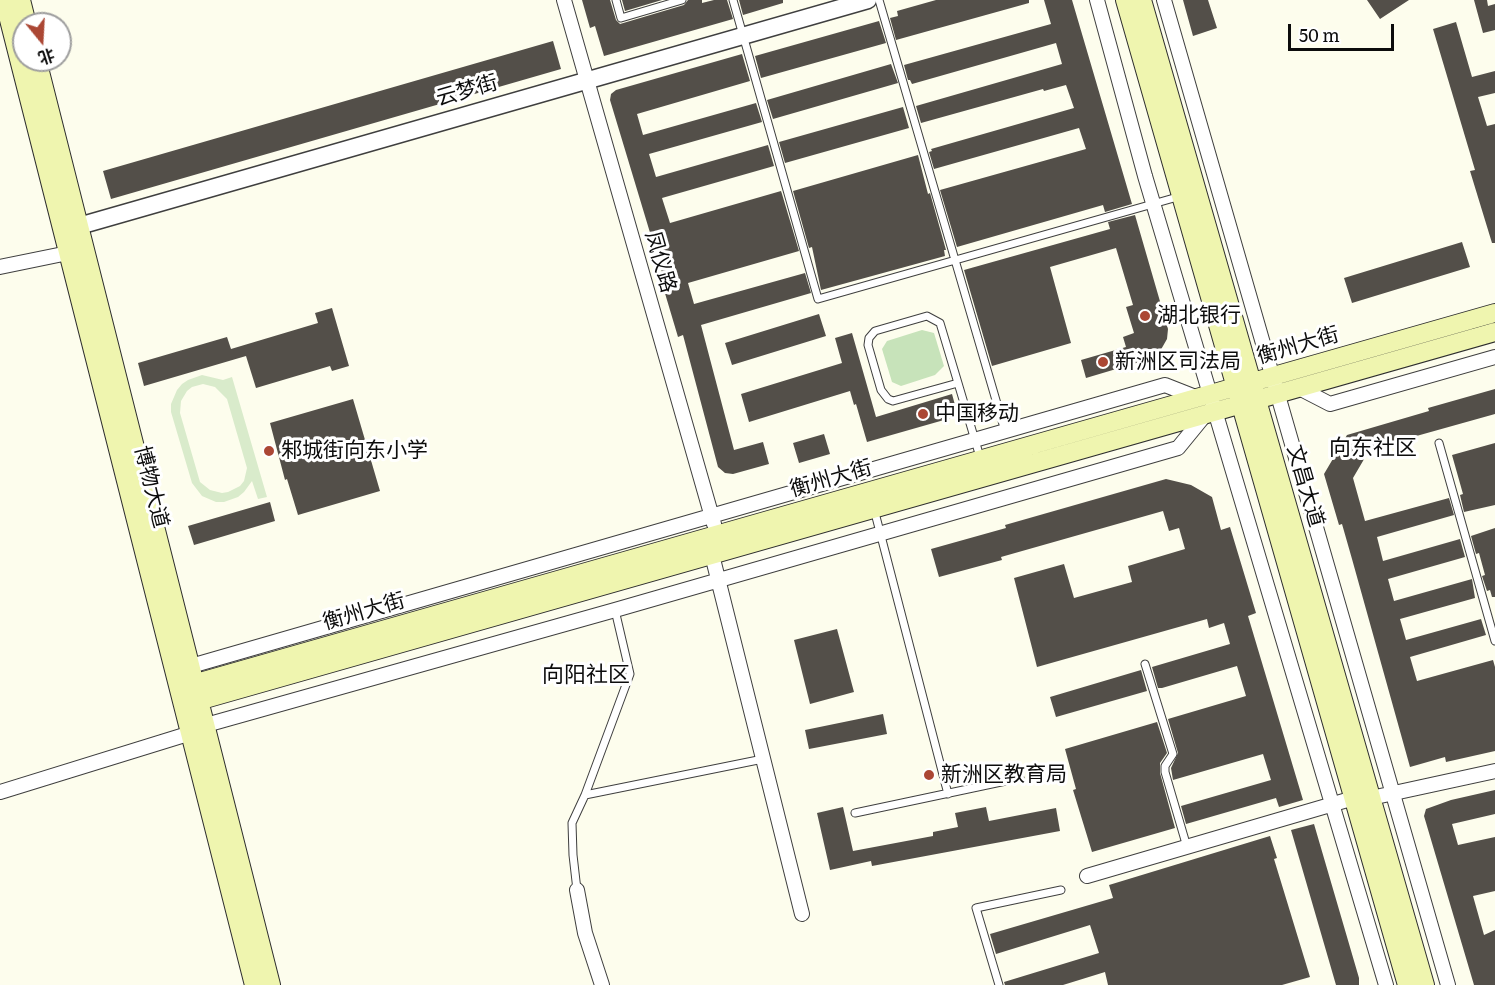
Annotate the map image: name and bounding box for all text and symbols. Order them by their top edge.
north arrow [12,12,72,72]
scale bar [1291,12,1398,50]
text: 50 m [1299,21,1340,48]
text: 北 [36,43,58,71]
street label: 云梦街 [433,70,501,112]
street label: 凤仪路 [639,228,681,296]
place label: 湖北银行 [1157,303,1241,329]
marker: 湖北银行 [1138,309,1152,323]
street label: 衡州大街 [1254,322,1342,370]
place label: 新洲区司法局 [1115,349,1241,375]
marker: 新洲区司法局 [1096,355,1110,369]
place label: 中国移动 [935,401,1019,427]
marker: 中国移动 [916,407,930,421]
district label: 向东社区 [1329,436,1417,462]
place label: 邾城街向东小学 [281,438,428,464]
street label: 文昌大道 [1281,442,1329,530]
street label: 博物大道 [129,443,173,531]
marker: 邾城街向东小学 [262,444,276,458]
street label: 衡州大街 [787,455,875,503]
street label: 衡州大街 [320,588,408,636]
district label: 向阳社区 [542,663,630,689]
place label: 新洲区教育局 [941,762,1067,788]
marker: 新洲区教育局 [922,768,936,782]

